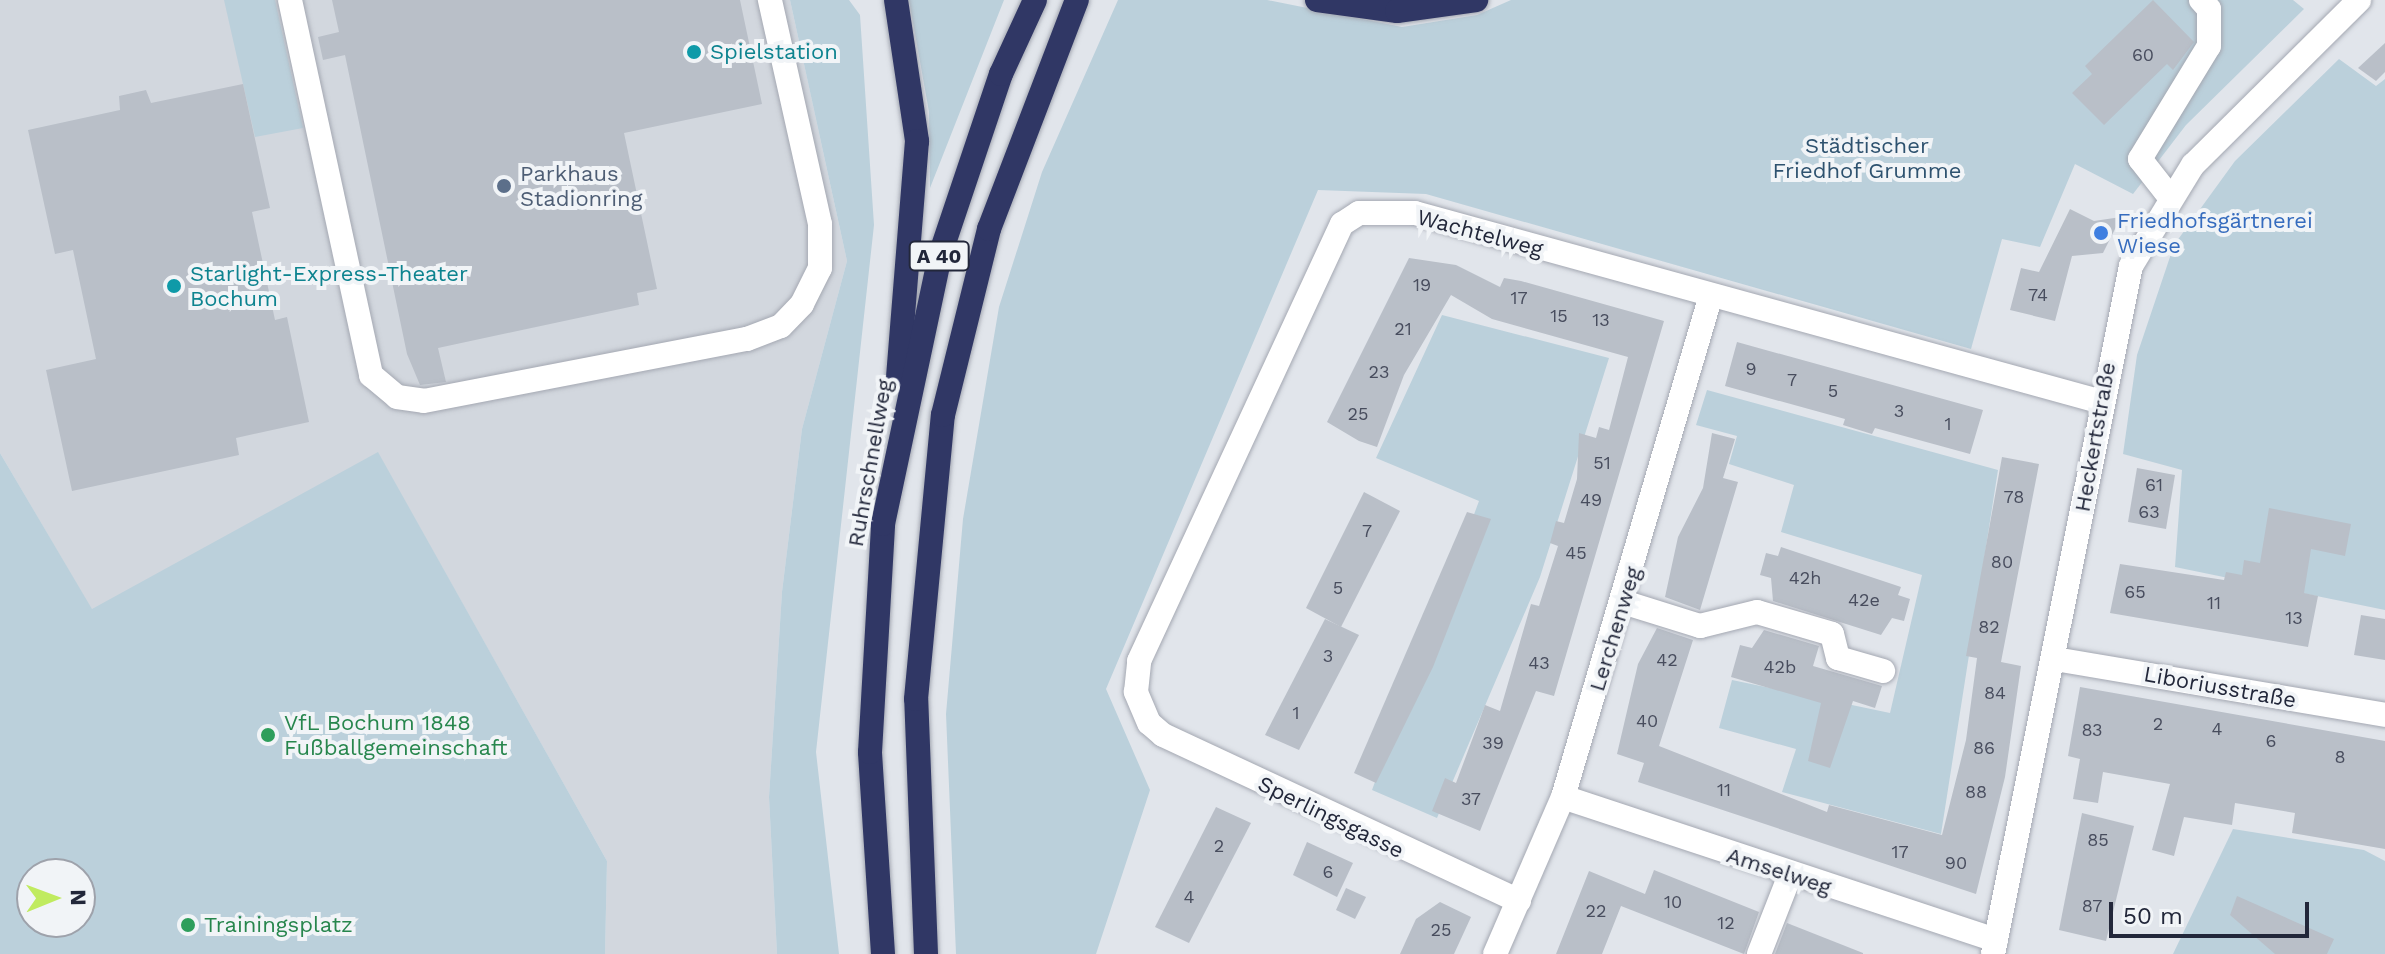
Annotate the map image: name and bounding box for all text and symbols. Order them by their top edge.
place label: Spielstation [710,39,838,65]
marker: Spielstation [685,43,703,61]
house number: 60 [2132,44,2154,66]
park label: Städtischer Friedhof Grumme [1772,132,1962,184]
place label: Parkhaus Stadionring [520,160,642,212]
marker: Parkhaus Stadionring [495,177,513,195]
street label: Wachtelweg [1414,204,1546,262]
place label: Friedhofsgärtnerei Wiese [2117,207,2313,258]
marker: Friedhofsgärtnerei Wiese [2092,224,2110,242]
road number: A 40 [907,240,971,272]
place label: Starlight-Express-Theater Bochum [190,260,468,312]
house number: 19 [1413,274,1431,296]
marker: Starlight-Express-Theater Bochum [165,277,183,295]
house number: 74 [2028,284,2048,306]
house number: 17 [1510,287,1528,309]
house number: 15 [1550,305,1568,327]
house number: 13 [1592,309,1610,331]
house number: 21 [1394,318,1412,340]
house number: 9 [1745,358,1757,380]
street label: Heckertstraße [2069,360,2121,514]
house number: 23 [1369,361,1389,383]
house number: 7 [1787,369,1797,391]
street label: Ruhrschnellweg [842,377,898,549]
house number: 5 [1828,380,1838,402]
house number: 3 [1894,400,1904,422]
house number: 25 [1348,403,1368,425]
house number: 1 [1944,413,1952,435]
house number: 51 [1593,452,1611,474]
house number: 61 [2145,474,2163,496]
house number: 78 [2004,486,2024,508]
house number: 49 [1580,489,1602,511]
house number: 63 [2138,501,2160,523]
house number: 7 [1362,520,1372,542]
house number: 45 [1565,542,1587,564]
house number: 80 [1991,551,2013,573]
street label: Lerchenweg [1584,564,1646,694]
house number: 42h [1789,567,1821,589]
house number: 5 [1333,577,1343,599]
house number: 65 [2124,581,2146,603]
house number: 42e [1848,589,1880,611]
house number: 11 [2207,592,2221,614]
house number: 13 [2285,607,2303,629]
house number: 82 [1978,616,2000,638]
house number: 3 [1323,645,1333,667]
house number: 42 [1656,649,1678,671]
house number: 43 [1528,652,1550,674]
house number: 42b [1764,656,1796,678]
street label: Liboriusstraße [2142,661,2298,713]
house number: 84 [1984,682,2006,704]
house number: 1 [1292,702,1300,724]
place label: VfL Bochum 1848 Fußballgemeinschaft [284,709,508,760]
house number: 40 [1636,710,1658,732]
house number: 2 [2153,713,2163,735]
house number: 4 [2212,718,2222,740]
house number: 83 [2081,719,2103,741]
marker: VfL Bochum 1848 Fußballgemeinschaft [259,726,277,744]
house number: 6 [2266,730,2276,752]
house number: 39 [1482,732,1504,754]
house number: 86 [1973,737,1995,759]
house number: 8 [2334,746,2346,768]
street label: Sperlingsgasse [1254,770,1408,864]
house number: 11 [1717,779,1731,801]
house number: 88 [1965,781,1987,803]
house number: 37 [1461,788,1481,810]
house number: 85 [2087,829,2109,851]
house number: 2 [1214,835,1224,857]
house number: 17 [1891,841,1909,863]
street label: Amselweg [1723,842,1835,900]
house number: 90 [1945,852,1967,874]
north arrow [16,858,96,938]
house number: 6 [1323,861,1333,883]
house number: 4 [1184,886,1194,908]
scale bar [2113,886,2313,936]
text: N [66,889,91,906]
house number: 10 [1664,891,1682,913]
house number: 87 [2082,895,2102,917]
house number: 22 [1586,900,1606,922]
text: 50 m [2123,902,2183,930]
place label: Trainingsplatz [204,912,353,938]
house number: 12 [1717,912,1735,934]
marker: Trainingsplatz [179,916,197,934]
house number: 25 [1431,919,1451,941]

